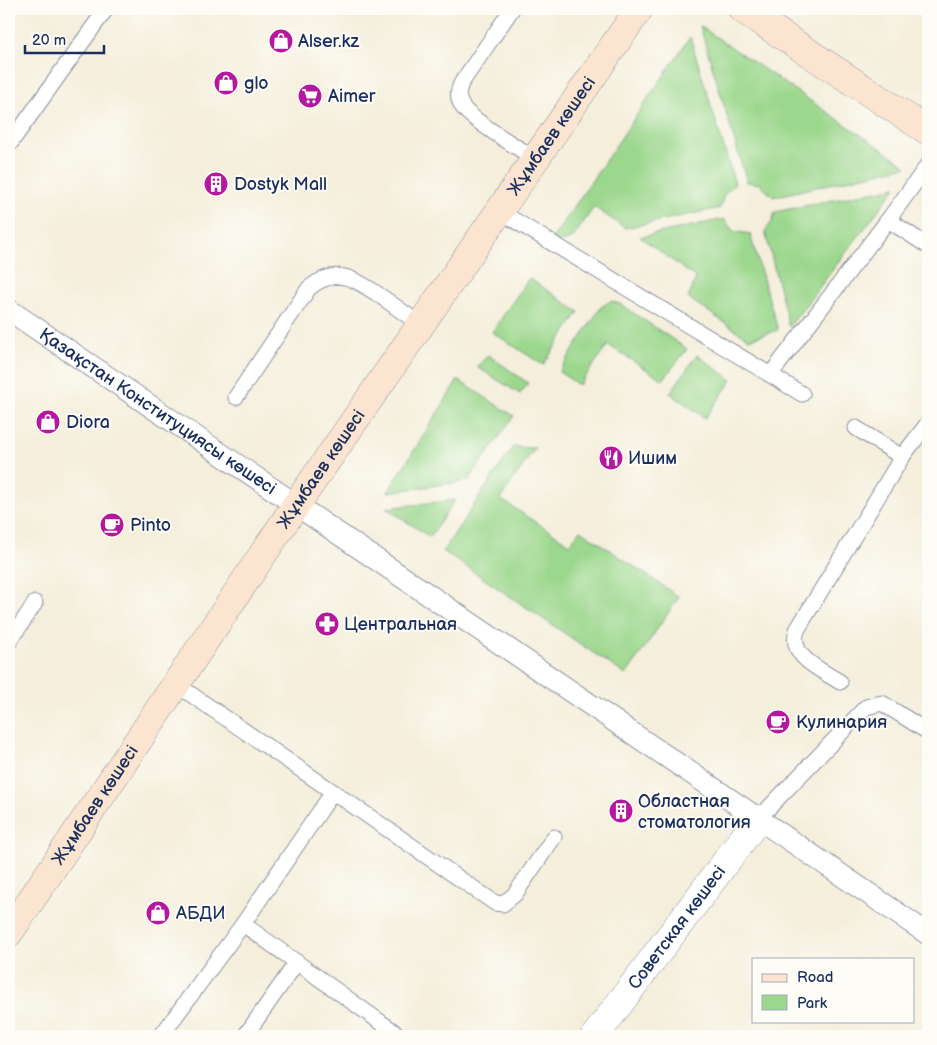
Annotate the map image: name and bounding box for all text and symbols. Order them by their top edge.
scale bar [25,22,104,54]
shop icon: Alser.kz [268,28,294,54]
text: 20 m [32,31,66,50]
place label: Alser.kz [298,31,359,52]
shop icon: glo [213,70,239,96]
street label: Жұмбаев көшесі [503,72,600,200]
place label: glo [244,73,269,94]
supermarket icon: Aimer [297,83,323,109]
place label: Aimer [328,86,376,107]
building icon: Dostyk Mall [203,171,229,197]
place label: Dostyk Mall [234,174,327,195]
street label: Қазақстан Конституциясы көшесі [36,323,280,499]
street label: Жұмбаев көшесі [273,406,369,533]
shop icon: Diora [35,409,61,435]
place label: Diora [66,412,110,433]
restaurant icon: Ишим [598,445,624,471]
place label: Ишим [628,448,677,469]
cafe icon: Pinto [99,512,125,538]
place label: Pinto [130,515,171,536]
pharmacy icon: Центральная [314,611,340,637]
place label: Центральная [344,614,457,635]
cafe icon: Кулинария [765,709,791,735]
place label: Кулинария [796,712,887,733]
street label: Жұмбаев көшесі [47,741,142,869]
place label: Областная стоматология [638,791,751,833]
building icon: Областная стоматология [608,798,634,824]
street label: Советская көшесі [623,861,730,993]
shop icon: АБДИ [145,900,171,926]
place label: АБДИ [175,903,225,924]
legend [752,958,914,1022]
text: Road [797,968,833,987]
text: Park [797,994,828,1013]

